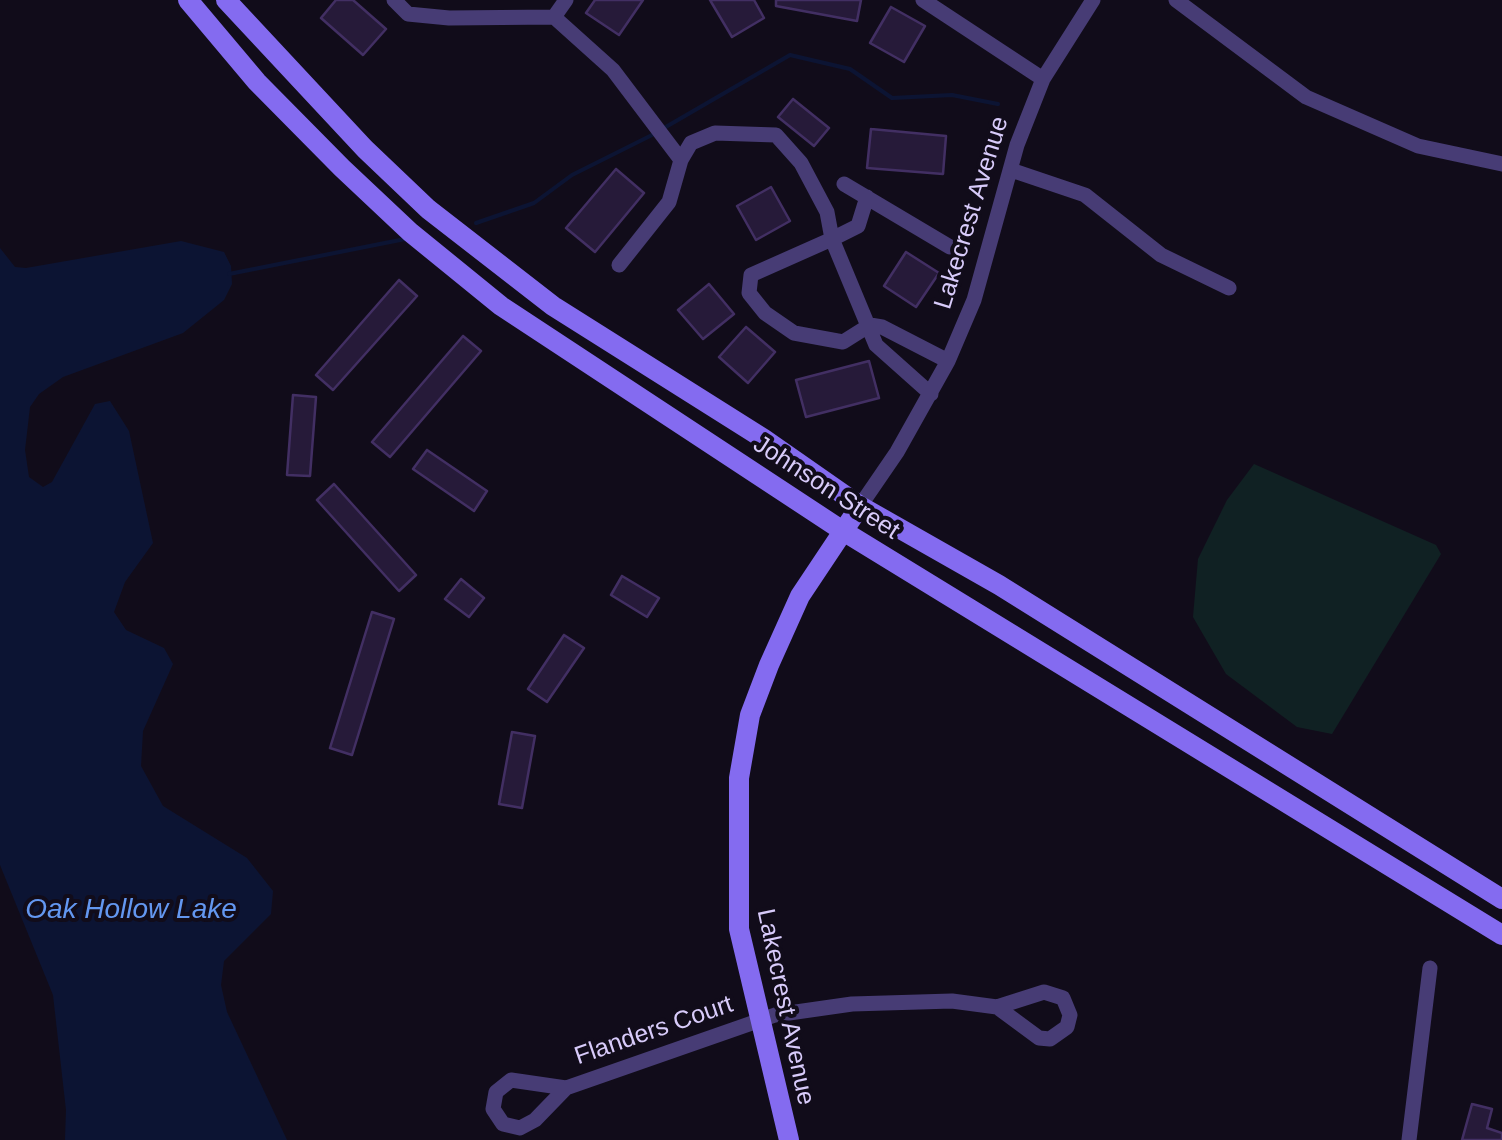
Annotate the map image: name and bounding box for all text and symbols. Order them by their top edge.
street label: Lakecrest Avenue [928,113,1016,313]
street label: Johnson Street [747,430,905,546]
water label: Oak Hollow Lake [25,893,237,927]
street label: Lakecrest Avenue [750,906,820,1108]
street label: Flanders Court [571,990,737,1072]

